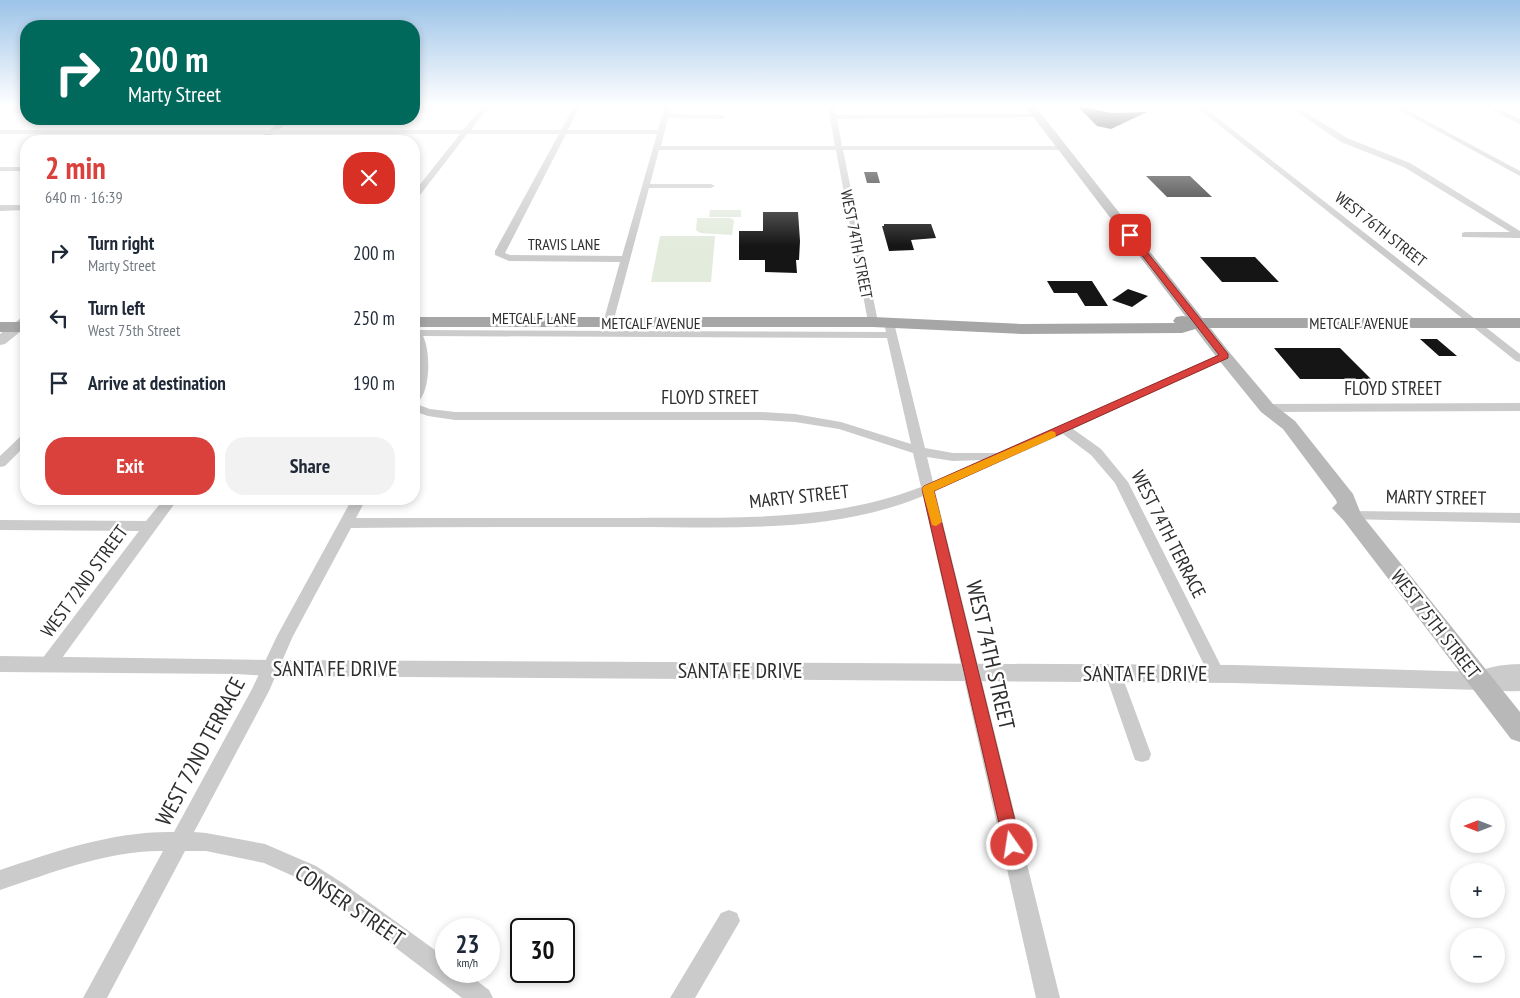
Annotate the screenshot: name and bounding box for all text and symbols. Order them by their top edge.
text: 200 m [128,36,209,82]
icon: right [45,40,110,105]
text: Marty Street [128,80,221,108]
text: 2 min [45,148,106,187]
button: close [343,152,395,204]
text: 640 m · 16:39 [45,187,123,207]
street label: WEST 76TH STREET [1331,187,1431,271]
street label: WEST 74TH STREET [837,188,877,300]
pin [1109,214,1151,256]
icon: arrive [1116,221,1144,249]
text: Turn right [88,231,154,255]
street label: TRAVIS LANE [528,234,600,254]
icon: right [45,239,73,267]
text: 200 m [353,241,395,265]
text: Marty Street [88,255,156,275]
text: Turn left [88,296,145,320]
icon: left [45,304,73,332]
text: 250 m [353,306,395,330]
street label: METCALF LANE [492,308,576,328]
street label: METCALF AVENUE [601,313,701,333]
street label: METCALF AVENUE [1309,313,1409,333]
text: West 75th Street [88,320,180,340]
icon: arrive [45,369,73,397]
text: Arrive at destination [88,371,226,395]
text: 190 m [353,371,395,395]
street label: FLOYD STREET [1344,376,1442,400]
street label: FLOYD STREET [661,385,759,409]
button: Exit [45,437,215,495]
button: Share [225,437,395,495]
street label: WEST 74TH TERRACE [1126,466,1212,602]
street label: MARTY STREET [748,479,851,513]
street label: MARTY STREET [1386,484,1487,510]
street label: WEST 72ND STREET [35,520,133,642]
street label: WEST 75TH STREET [1386,565,1486,684]
street label: WEST 74TH STREET [960,578,1022,732]
street label: SANTA FE DRIVE [273,654,397,682]
street label: SANTA FE DRIVE [678,656,802,684]
street label: SANTA FE DRIVE [1083,659,1207,687]
street label: WEST 72ND TERRACE [149,672,251,830]
north arrow [1450,798,1505,852]
map controls [1450,798,1505,983]
position arrow [985,818,1037,870]
street label: CONSER STREET [290,858,410,952]
button: + [1450,863,1505,918]
speed limit sign: 30 [510,918,575,983]
text: 23 [456,928,479,960]
button: − [1450,928,1505,983]
text: km/h [457,955,478,970]

